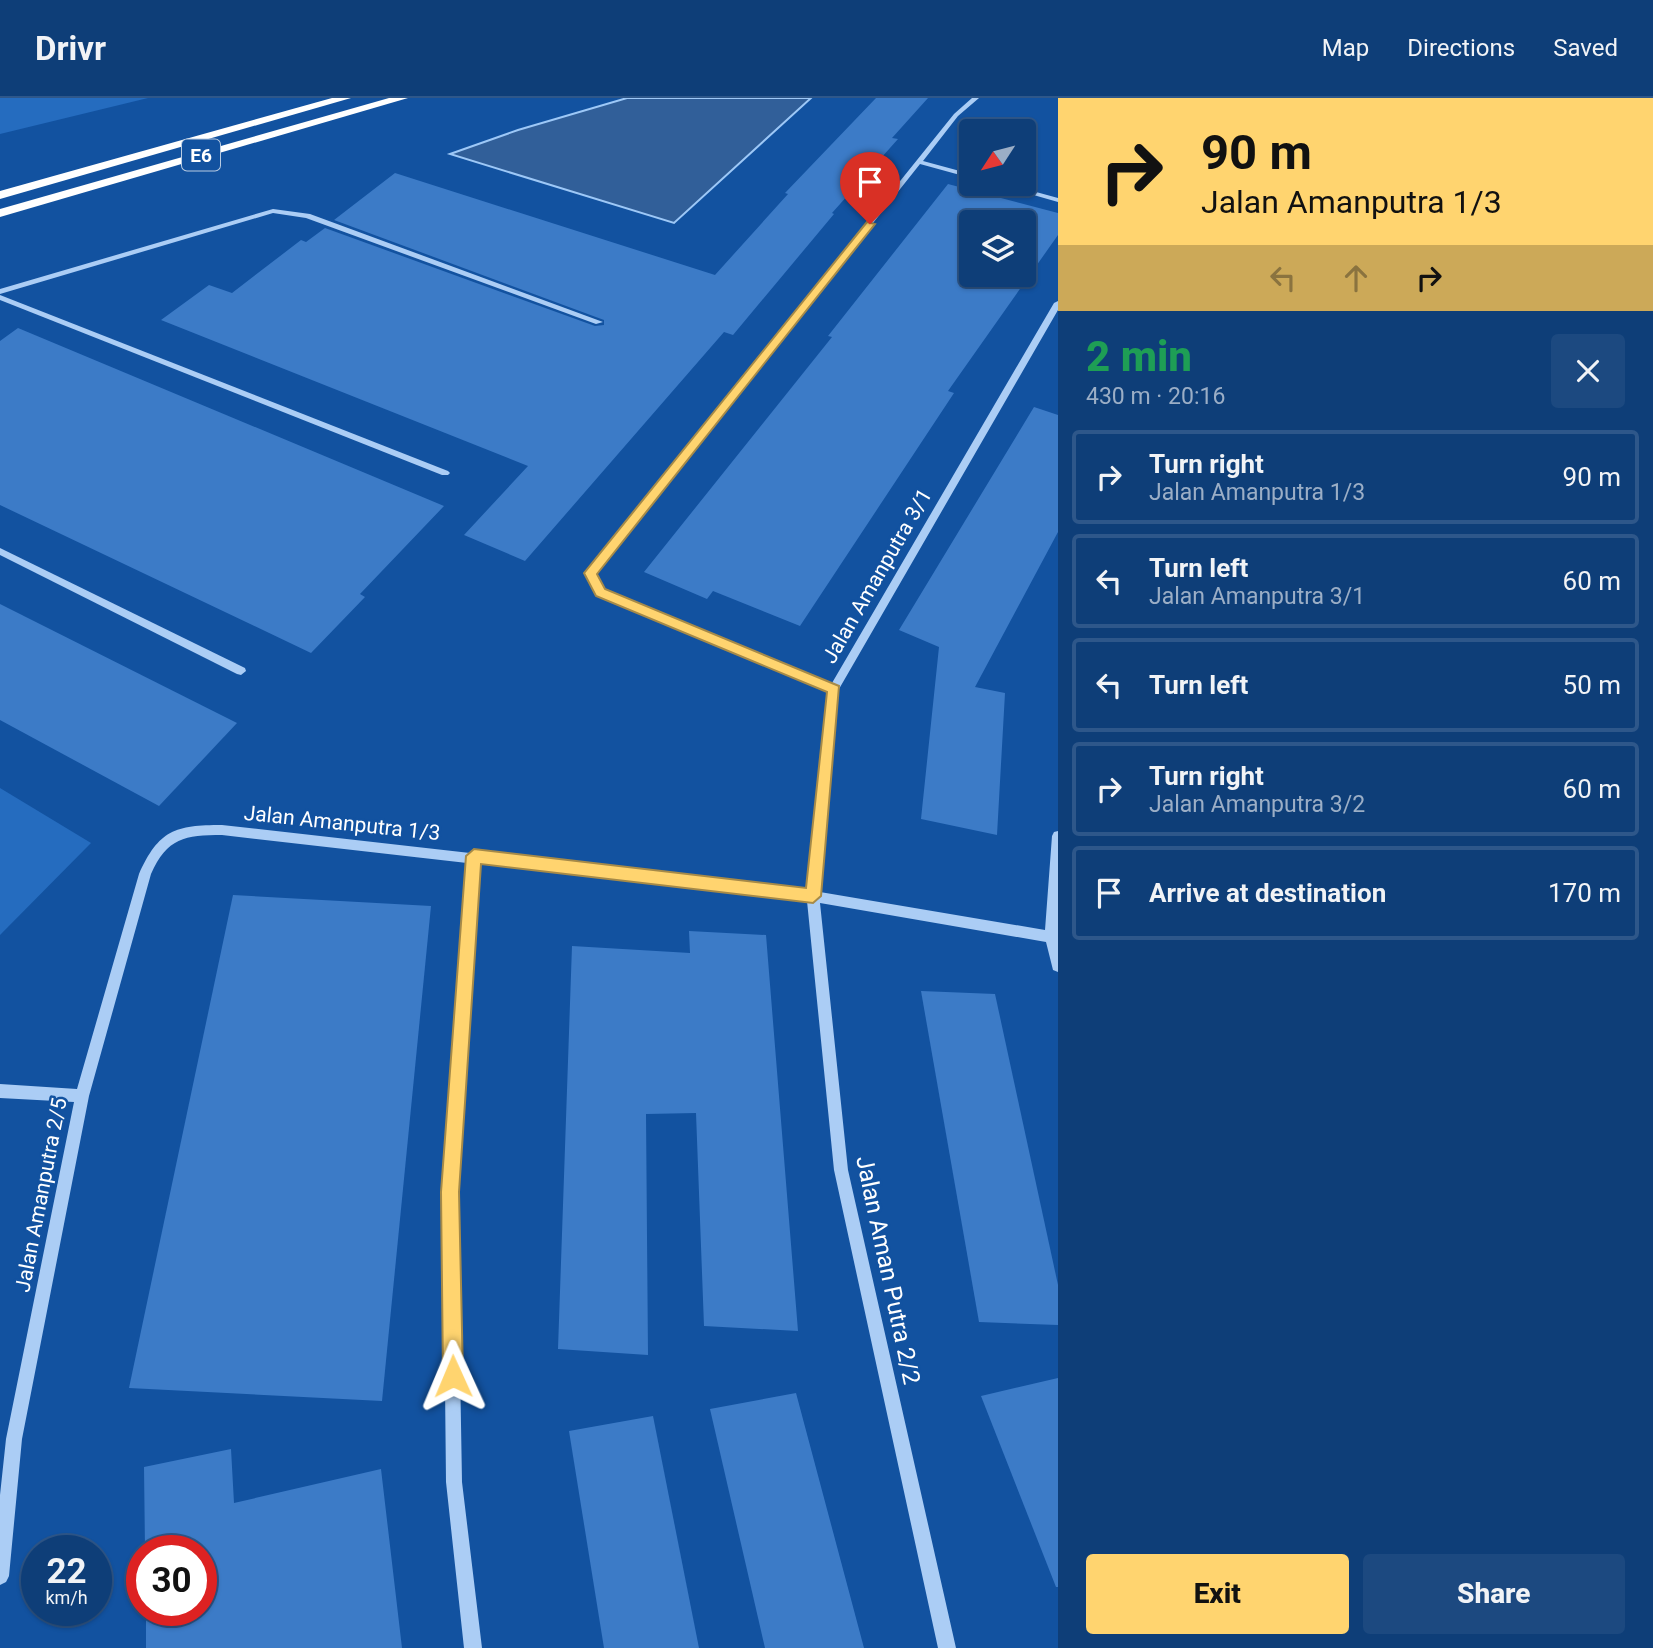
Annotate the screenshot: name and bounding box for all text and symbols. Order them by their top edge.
text: Drivr [35,29,106,68]
text: Map [1322,34,1369,62]
text: Directions [1407,34,1515,62]
text: Saved [1553,34,1618,62]
north arrow [959,119,1036,196]
map controls [959,119,1036,287]
text: 90 m [1201,124,1312,181]
icon: right [1086,126,1177,217]
road number: E6 [182,139,220,170]
pin [840,152,900,224]
icon: arrive [851,163,889,201]
text: Jalan Amanputra 1/3 [1201,183,1502,221]
button: layers [959,210,1036,287]
icon: left [1264,259,1302,297]
icon: ahead [1337,259,1375,297]
icon: right [1410,259,1448,297]
text: 2 min [1086,332,1192,381]
button: close [1551,334,1625,408]
text: 430 m · 20:16 [1086,383,1225,410]
text: Turn right [1149,449,1264,479]
icon: right [1090,458,1128,496]
text: 90 m [1563,462,1621,492]
text: Jalan Amanputra 1/3 [1149,479,1365,506]
street label: Jalan Amanputra 3/1 [817,485,937,667]
text: Turn left [1149,553,1248,583]
icon: left [1090,562,1128,600]
text: 60 m [1563,566,1621,596]
text: Jalan Amanputra 3/1 [1149,583,1365,610]
icon: left [1090,666,1128,704]
text: Turn left [1149,670,1248,700]
text: 50 m [1563,670,1621,700]
text: Turn right [1149,761,1264,791]
icon: right [1090,770,1128,808]
text: 60 m [1563,774,1621,804]
text: Jalan Amanputra 3/2 [1149,791,1365,818]
street label: Jalan Amanputra 1/3 [243,801,441,845]
icon: arrive [1090,874,1128,912]
text: Arrive at destination [1149,878,1386,908]
text: 170 m [1548,878,1621,908]
street label: Jalan Amanputra 2/5 [10,1096,72,1294]
street label: Jalan Aman Putra 2/2 [850,1153,926,1387]
position arrow [416,1339,490,1413]
speed limit sign: 30 [126,1535,217,1626]
text: 22 [46,1551,87,1592]
button: Exit [1086,1554,1349,1634]
button: Share [1363,1554,1625,1634]
text: km/h [45,1587,88,1608]

